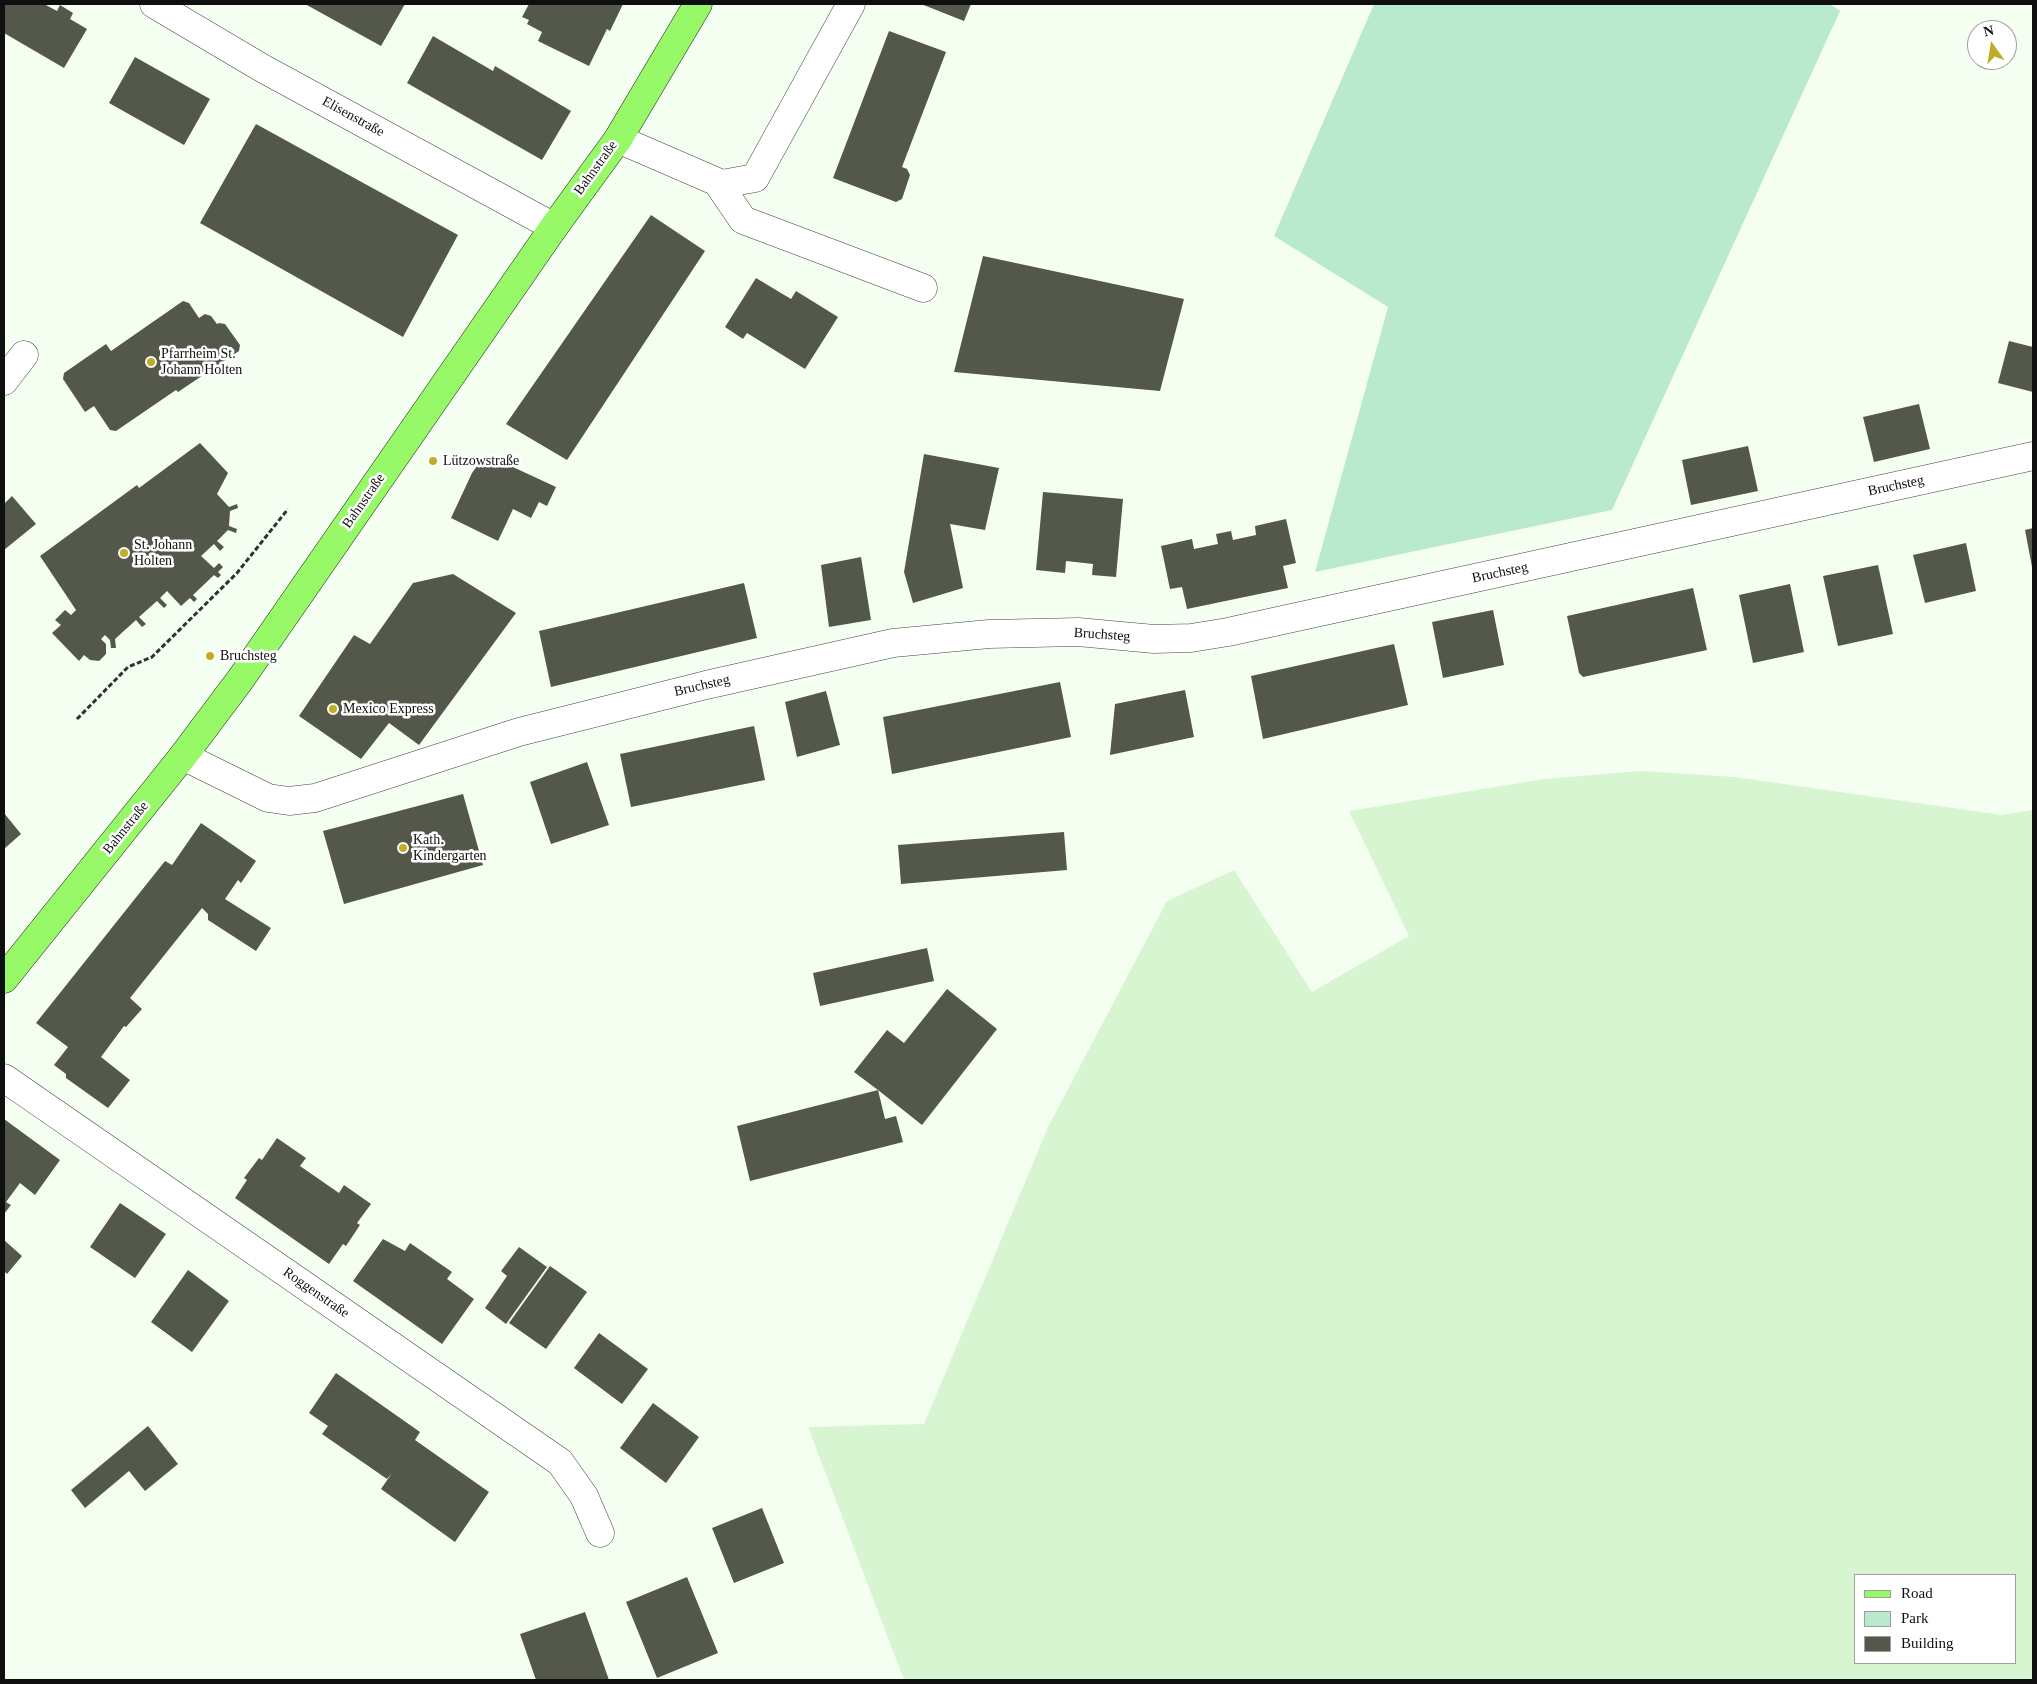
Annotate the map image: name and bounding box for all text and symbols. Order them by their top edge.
north arrow [1967,20,2017,70]
text: N [1982,22,1995,39]
street label: Elisenstraße [319,93,387,141]
street label: Bahnstraße [571,138,621,198]
place label: Pfarrheim St. Johann Holten [161,346,242,378]
marker: Pfarrheim St. Johann Holten [145,356,157,368]
place label: Lützowstraße [443,453,519,469]
marker: Lützowstraße [427,455,439,467]
street label: Bahnstraße [339,470,389,532]
street label: Bruchsteg [1866,472,1926,500]
place label: St. Johann Holten [134,537,192,570]
marker: St. Johann Holten [118,547,130,559]
street label: Bruchsteg [1470,559,1530,587]
street label: Bruchsteg [1073,625,1131,645]
place label: Bruchsteg [220,648,277,664]
marker: Bruchsteg [204,650,216,662]
street label: Bruchsteg [672,671,732,701]
place label: Mexico Express [343,701,434,717]
marker: Mexico Express [327,703,339,715]
street label: Bahnstraße [100,798,152,858]
place label: Kath. Kindergarten [413,832,487,864]
marker: Kath. Kindergarten [397,842,409,854]
street label: Roggenstraße [280,1264,352,1322]
legend [1854,1574,2017,1664]
text: Road [1901,1585,1933,1601]
text: Park [1901,1610,1929,1626]
text: Building [1901,1635,1954,1651]

